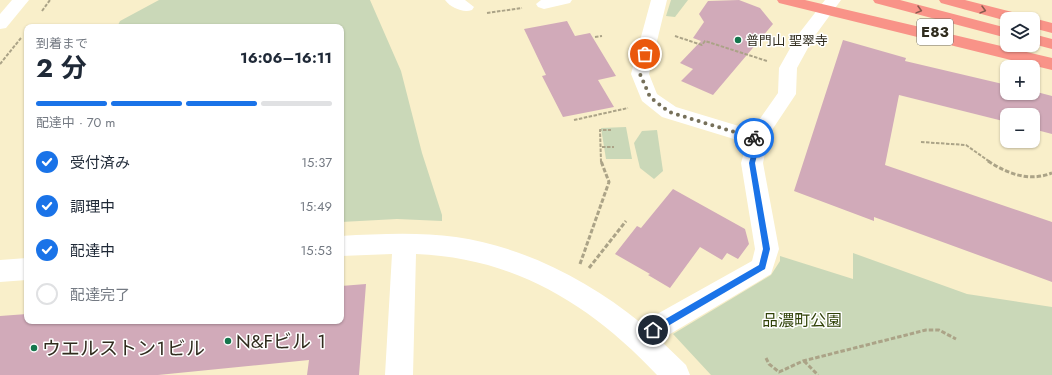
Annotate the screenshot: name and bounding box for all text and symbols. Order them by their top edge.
one-way arrow [915,5,922,14]
one-way arrow [980,5,986,13]
map controls [1000,12,1040,148]
button: layers [1000,12,1040,52]
road number: E83 [917,19,953,45]
place label: 普門山 聖翠寺 [746,31,828,50]
text: 到着まで [36,34,88,53]
marker: 普門山 聖翠寺 [733,35,743,45]
pin [628,37,662,71]
icon: bag [634,43,656,65]
text: 16:06–16:11 [240,47,332,69]
text: 2 分 [36,49,87,87]
button: + [1000,60,1040,100]
button: − [1000,108,1040,148]
text: 配達中 · 70 m [36,113,115,132]
courier [734,118,774,158]
icon: bike [743,127,765,149]
icon: check [36,151,58,173]
text: 受付済み [70,152,130,174]
text: 15:37 [301,153,332,172]
icon: check [36,195,58,217]
text: 調理中 [70,196,115,218]
text: 15:49 [300,197,332,216]
icon: check [36,239,58,261]
text: 配達中 [70,240,115,262]
text: 15:53 [300,241,332,260]
text: 配達完了 [70,284,130,306]
park label: 品濃町公園 [762,309,842,332]
pin [636,313,670,347]
icon: home [642,319,664,341]
place label: N&Fビル １ [236,328,328,355]
place label: ウエルストン１ビル [42,335,205,362]
marker: N&Fビル １ [223,336,233,346]
marker: ウエルストン１ビル [29,343,39,353]

